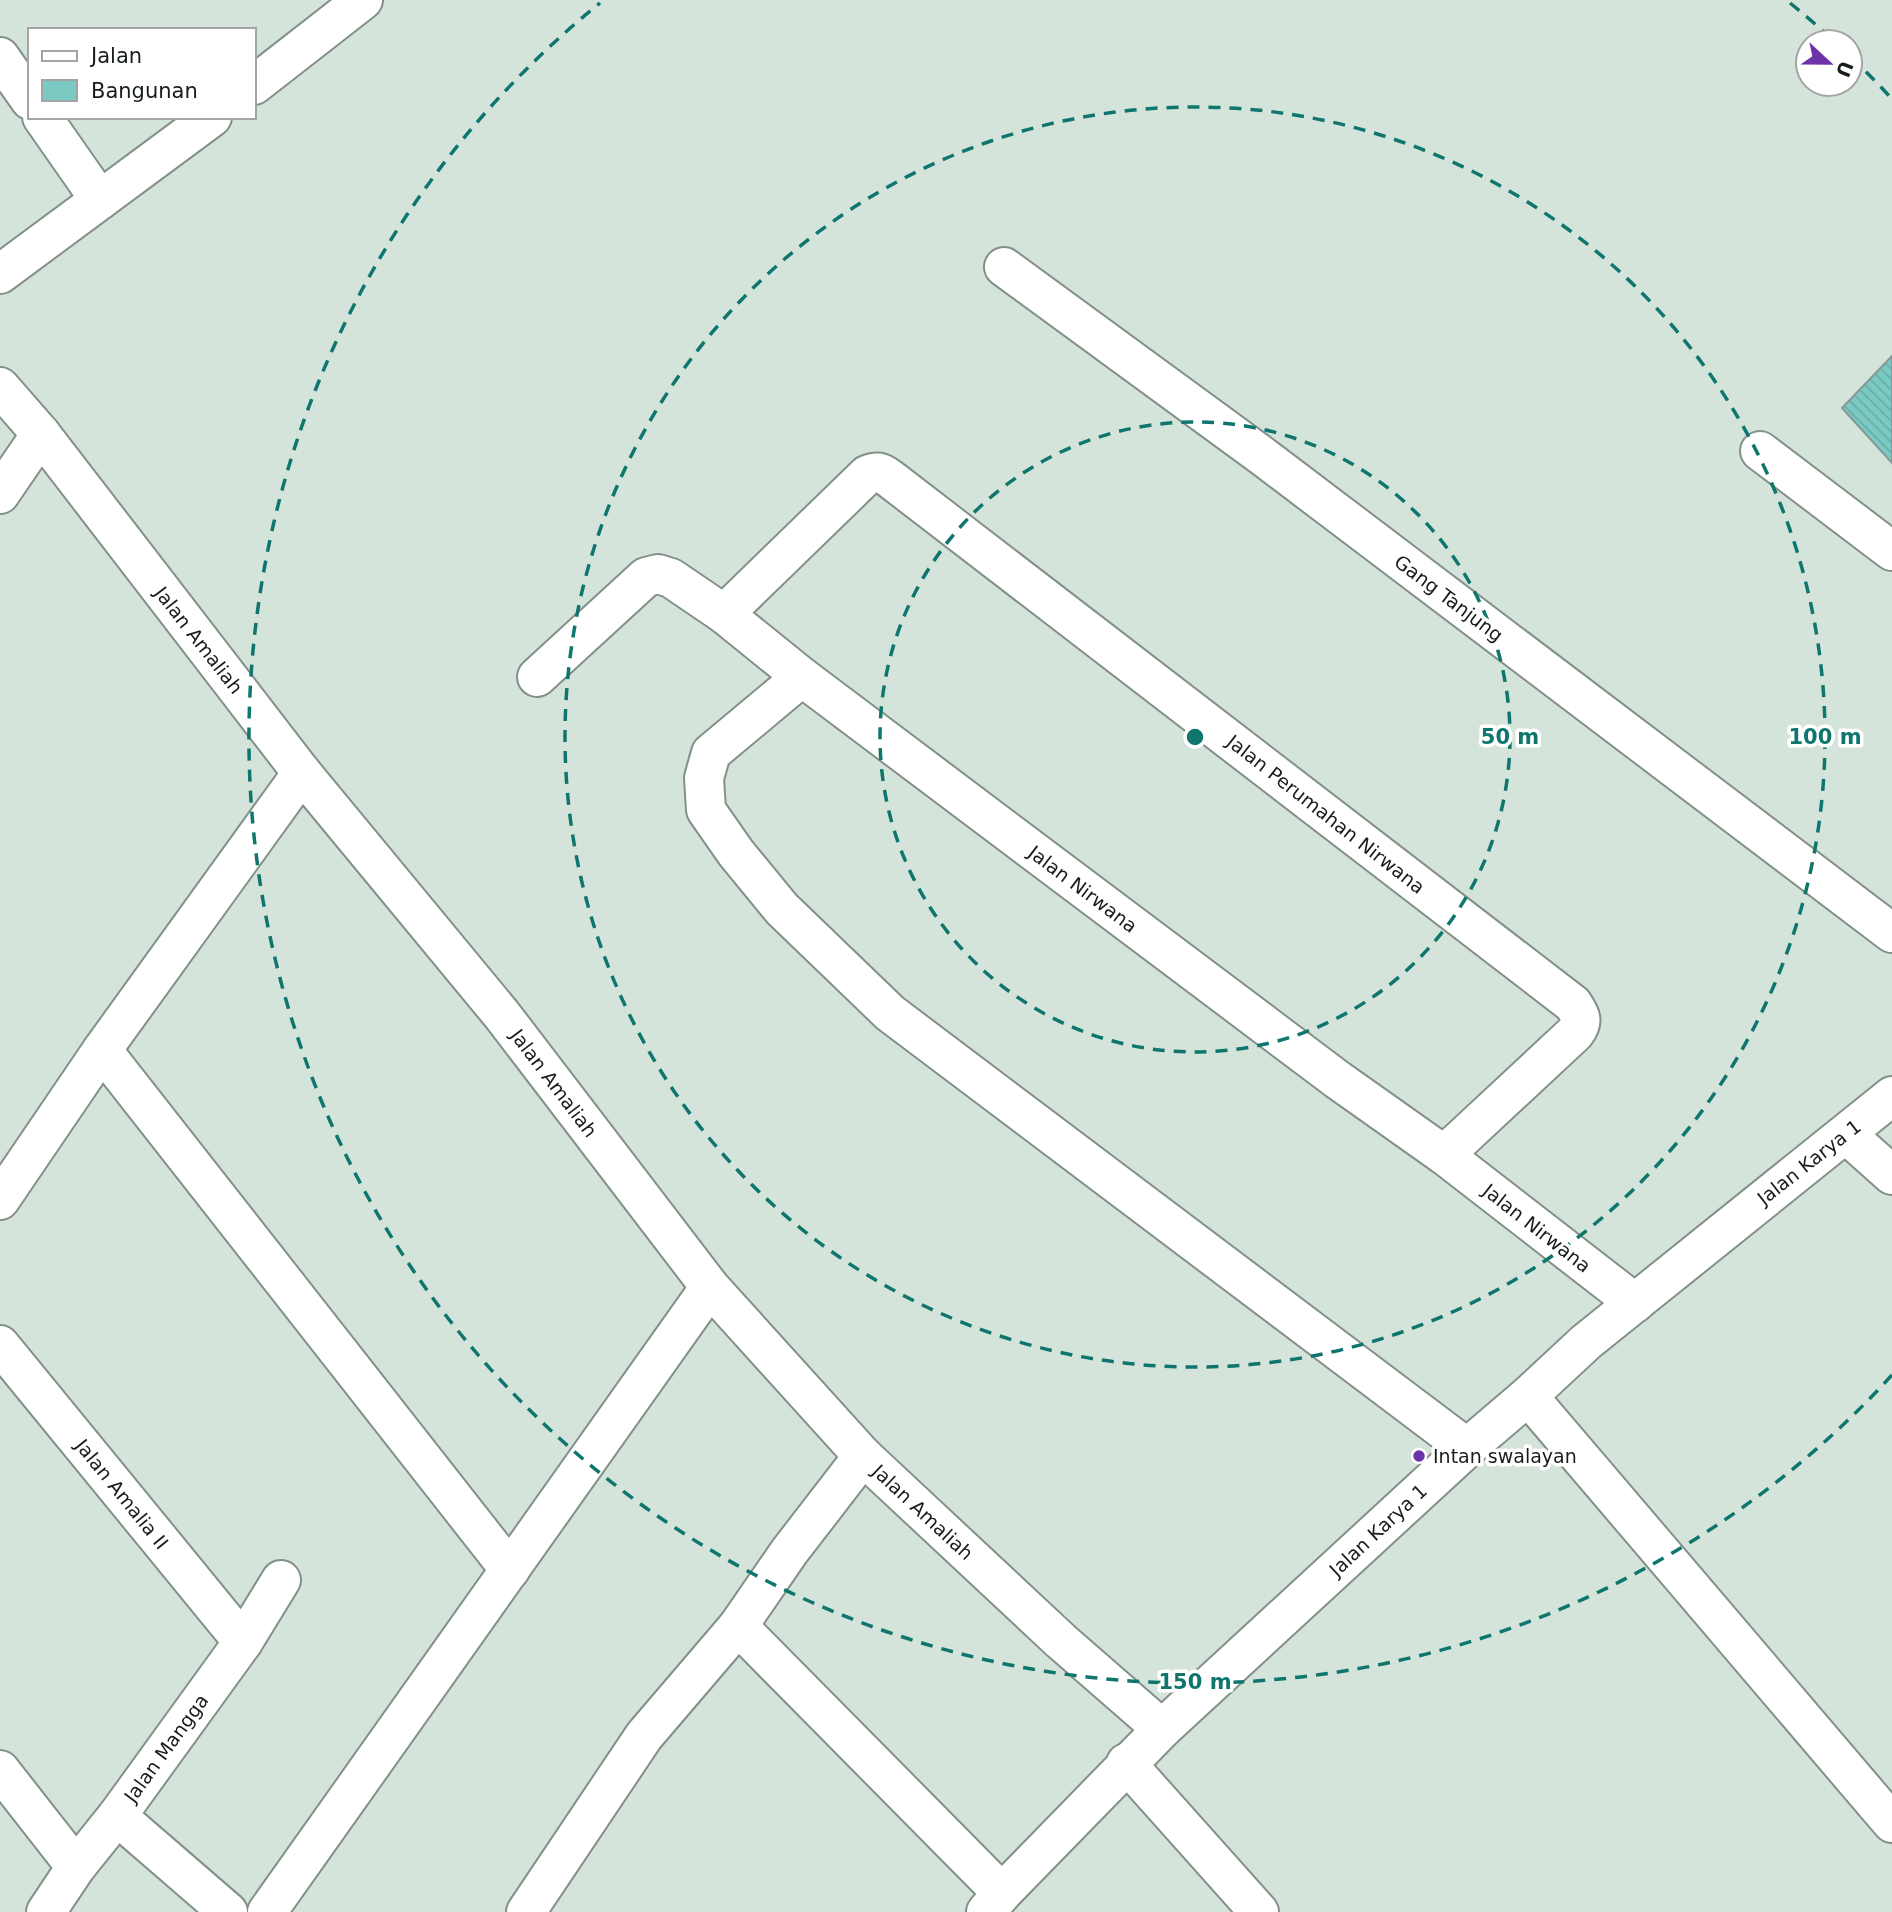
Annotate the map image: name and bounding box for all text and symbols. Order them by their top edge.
legend [28,28,256,119]
north arrow [1794,28,1864,98]
text: Jalan [89,44,142,68]
text: U [1832,58,1858,81]
text: Bangunan [91,79,198,103]
street label: Gang Tanjung [1390,550,1508,646]
street label: Jalan Amaliah [150,581,248,698]
centre of rings [1183,725,1207,749]
text: 50 m [1481,725,1539,749]
text: 100 m [1788,725,1862,749]
street label: Jalan Perumahan Nirwana [1222,729,1429,898]
street label: Jalan Nirwana [1024,840,1142,937]
street label: Jalan Amaliah [506,1024,602,1141]
street label: Jalan Karya 1 [1752,1115,1865,1210]
street label: Jalan Nirwana [1478,1179,1595,1277]
street label: Jalan Amalia II [70,1434,173,1553]
place label: Intan swalayan [1433,1445,1577,1467]
marker: Intan swalayan [1411,1448,1427,1464]
street label: Jalan Amaliah [867,1459,978,1564]
street label: Jalan Karya 1 [1324,1479,1431,1581]
text: 150 m [1158,1670,1232,1694]
street label: Jalan Mangga [119,1690,213,1807]

